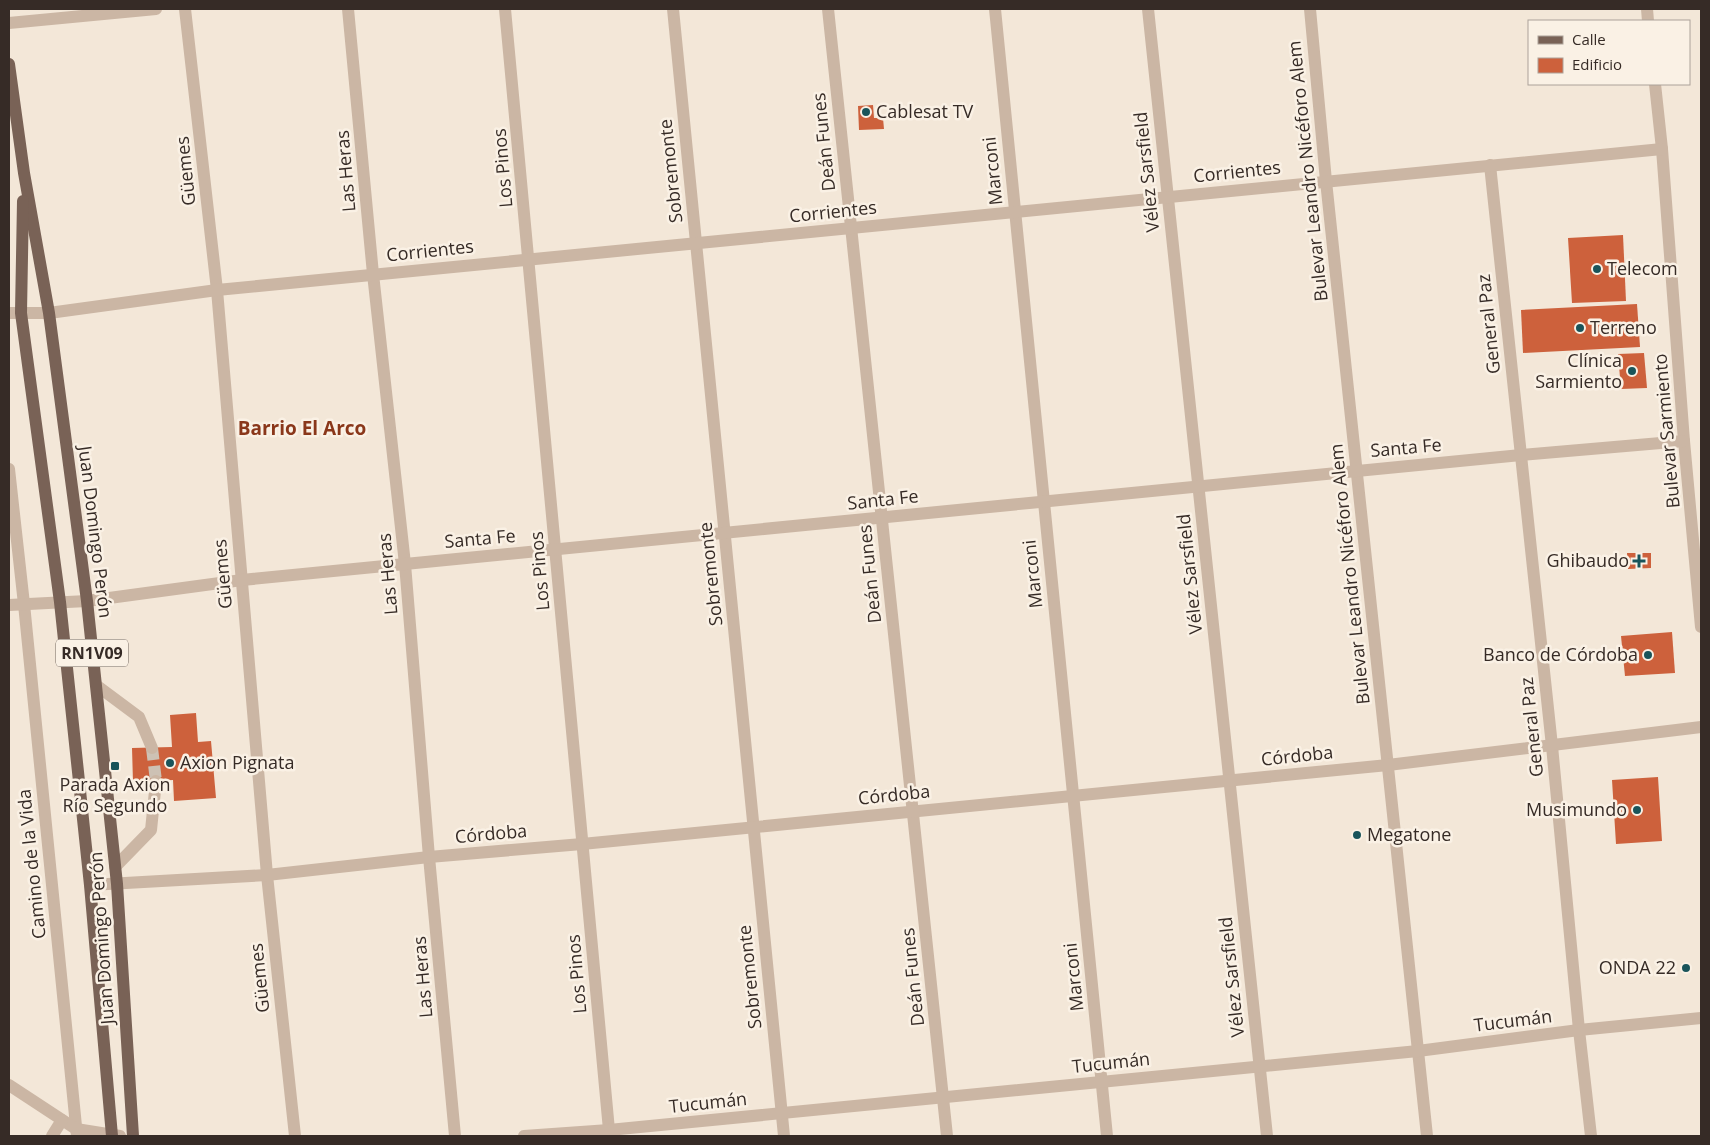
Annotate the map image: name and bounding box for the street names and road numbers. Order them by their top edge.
street label: Bulevar Leandro Nicéforo Alem [1281,40,1333,303]
street label: Deán Funes [806,92,840,193]
street label: Vélez Sarsfield [1128,111,1164,233]
street label: Sobremonte [653,118,687,224]
street label: Los Pinos [487,128,517,209]
street label: Las Heras [329,129,361,213]
street label: Güemes [169,135,201,207]
street label: Marconi [976,136,1008,206]
street label: Corrientes [1192,154,1282,188]
street label: Corrientes [788,194,878,228]
street label: Corrientes [385,233,475,267]
street label: General Paz [1471,273,1505,375]
street label: Bulevar Sarmiento [1647,353,1685,509]
street label: Santa Fe [1369,432,1443,462]
street label: Juan Domingo Perón [73,442,118,619]
street label: Bulevar Leandro Nicéforo Alem [1323,443,1375,706]
street label: Santa Fe [846,483,920,515]
street label: Vélez Sarsfield [1171,513,1207,635]
street label: Sobremonte [693,521,727,627]
street label: Santa Fe [443,523,517,553]
street label: Deán Funes [852,524,886,625]
street label: Los Pinos [524,531,554,612]
street label: Las Heras [371,532,403,616]
street label: Güemes [207,538,237,610]
street label: Marconi [1016,539,1048,609]
road number: RN1V09 [56,640,128,666]
street label: General Paz [1514,676,1548,778]
street label: Córdoba [1260,739,1334,771]
street label: Córdoba [857,778,931,810]
street label: Camino de la Vida [11,788,51,940]
street label: Córdoba [454,818,528,848]
street label: Juan Domingo Perón [83,851,119,1027]
street label: Vélez Sarsfield [1213,916,1249,1038]
street label: Sobremonte [732,924,766,1030]
street label: Deán Funes [895,927,929,1028]
street label: Los Pinos [561,934,591,1015]
street label: Las Heras [406,935,438,1019]
street label: Güemes [243,942,275,1014]
street label: Marconi [1057,942,1089,1012]
street label: Tucumán [1473,1003,1553,1037]
street label: Tucumán [1071,1046,1151,1078]
street label: Tucumán [668,1086,748,1118]

